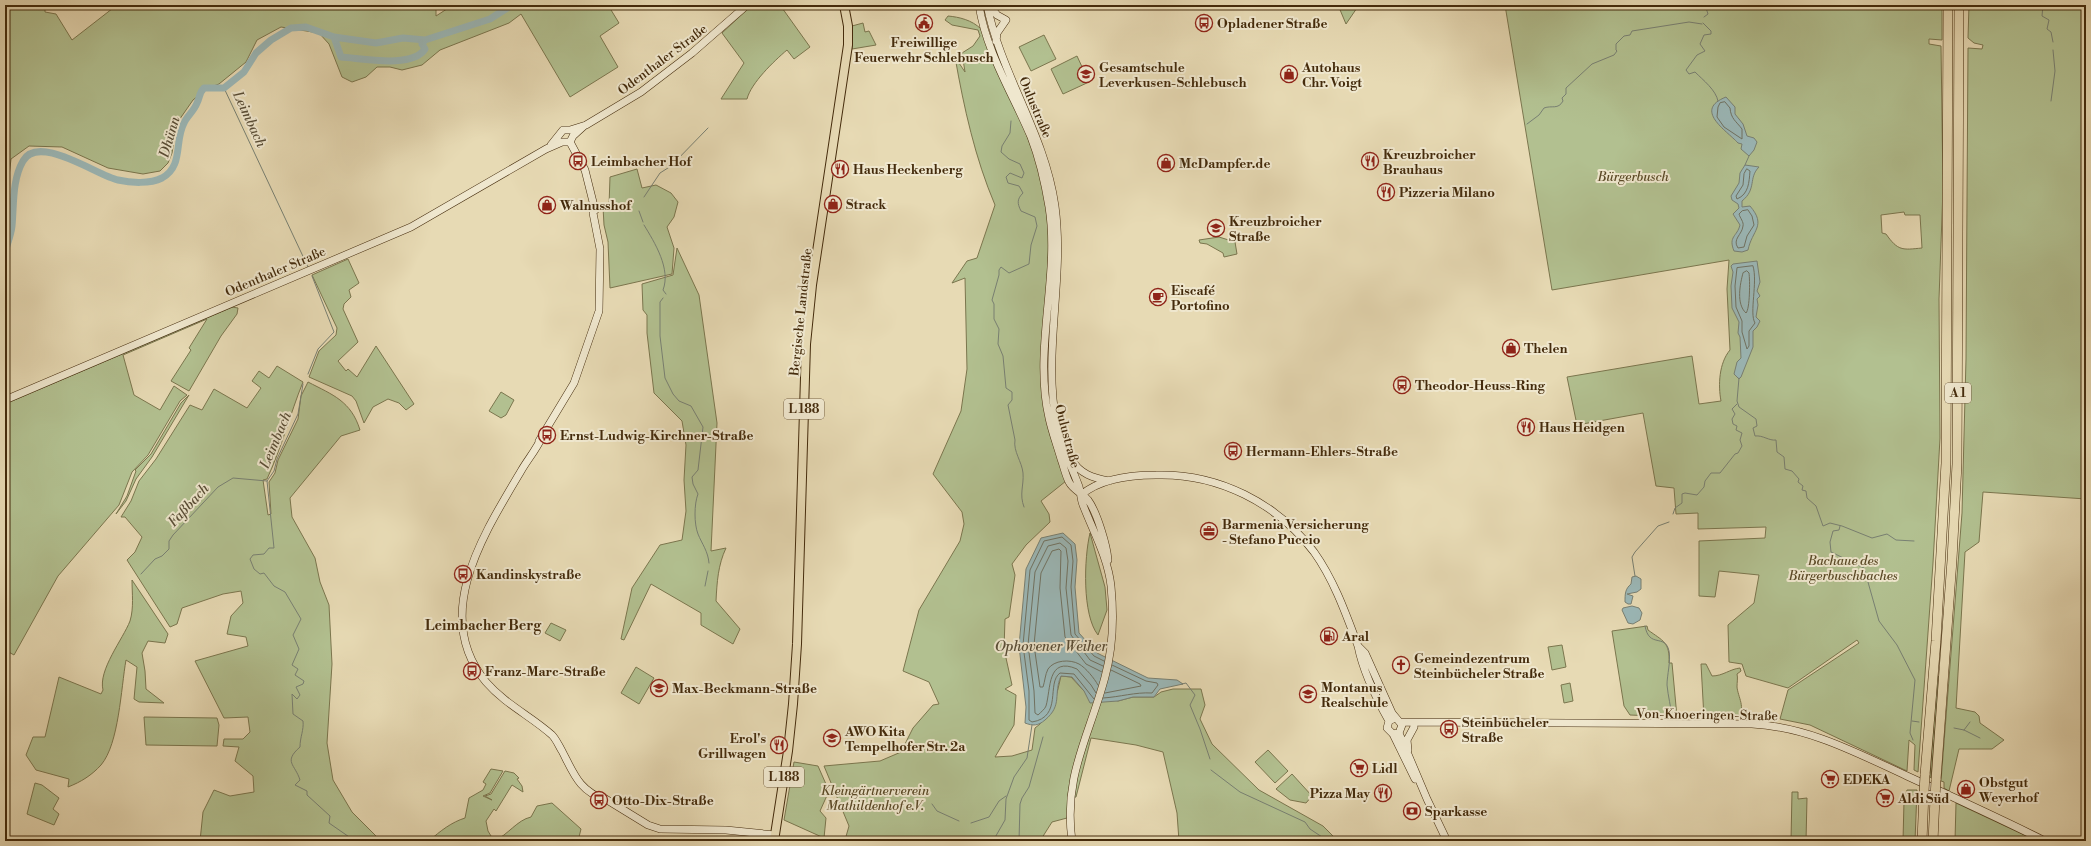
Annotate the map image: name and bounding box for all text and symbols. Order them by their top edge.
public building icon: Freiwillige Feuerwehr Schlebusch [914,13,934,33]
bus stop icon: Opladener Straße [1194,13,1214,33]
place label: Opladener Straße [1217,16,1327,32]
street label: Odenthaler Straße [615,21,711,99]
place label: Freiwillige Feuerwehr Schlebusch [854,35,994,66]
place label: Gesamtschule Leverkusen-Schlebusch [1099,60,1246,91]
place label: Autohaus Chr. Voigt [1301,60,1362,91]
school or university icon: Gesamtschule Leverkusen-Schlebusch [1076,64,1096,84]
shop icon: Autohaus Chr. Voigt [1279,64,1299,84]
street label: Oulustraße [1015,74,1055,141]
water label: Leimbach [228,88,270,151]
water label: Dhünn [155,114,184,161]
place label: Kreuzbroicher Brauhaus [1383,147,1476,178]
bus stop icon: Leimbacher Hof [568,151,588,171]
restaurant icon: Kreuzbroicher Brauhaus [1360,151,1380,171]
shop icon: McDampfer.de [1156,153,1176,173]
place label: Leimbacher Hof [591,154,693,170]
place label: McDampfer.de [1179,156,1271,172]
restaurant icon: Haus Heckenberg [830,159,850,179]
place label: Haus Heckenberg [853,162,963,178]
park label: Bürgerbusch [1596,169,1669,185]
restaurant icon: Pizzeria Milano [1376,182,1396,202]
place label: Pizzeria Milano [1399,185,1495,201]
shop icon: Strack [823,194,843,214]
shop icon: Walnusshof [537,195,557,215]
place label: Strack [846,197,887,213]
place label: Walnusshof [559,198,632,214]
place label: Kreuzbroicher Straße [1229,214,1322,245]
school or university icon: Kreuzbroicher Straße [1206,218,1226,238]
street label: Odenthaler Straße [223,243,328,300]
street label: Bergische Landstraße [786,247,816,378]
place label: Eiscafé Portofino [1171,283,1230,314]
cafe icon: Eiscafé Portofino [1148,287,1168,307]
shop icon: Thelen [1501,338,1521,358]
place label: Thelen [1524,341,1567,357]
bus stop icon: Theodor-Heuss-Ring [1392,375,1412,395]
place label: Theodor-Heuss-Ring [1415,378,1546,394]
road number: A 1 [1945,383,1971,403]
road number: L 188 [784,399,824,419]
street label: Oulustraße [1051,403,1083,470]
water label: Leimbach [256,409,296,472]
restaurant icon: Haus Heidgen [1516,417,1536,437]
place label: Haus Heidgen [1539,420,1625,436]
bus stop icon: Ernst-Ludwig-Kirchner-Straße [537,425,557,445]
place label: Ernst-Ludwig-Kirchner-Straße [560,428,754,444]
bus stop icon: Hermann-Ehlers-Straße [1223,441,1243,461]
place label: Hermann-Ehlers-Straße [1246,444,1398,460]
water label: Faßbach [164,480,213,531]
place label: Barmenia Versicherung - Stefano Puccio [1222,517,1369,548]
office icon: Barmenia Versicherung - Stefano Puccio [1199,521,1219,541]
park label: Bachaue des Bürgerbuschbaches [1787,553,1898,584]
bus stop icon: Kandinskystraße [453,564,473,584]
place label: Kandinskystraße [476,567,581,583]
district label: Leimbacher Berg [425,617,542,635]
fuel station icon: Aral [1319,626,1339,646]
place label: Aral [1341,629,1370,645]
water label: Ophovener Weiher [995,638,1108,656]
place label: Gemeindezentrum Steinbücheler Straße [1414,651,1544,682]
church icon: Gemeindezentrum Steinbücheler Straße [1391,655,1411,675]
bus stop icon: Franz-Marc-Straße [462,661,482,681]
place label: Franz-Marc-Straße [485,664,606,680]
school or university icon: Max-Beckmann-Straße [649,678,669,698]
place label: Montanus Realschule [1321,680,1388,711]
place label: Max-Beckmann-Straße [672,681,817,697]
school or university icon: Montanus Realschule [1298,684,1318,704]
street label: Von-Knoeringen-Straße [1635,706,1778,724]
place label: Steinbücheler Straße [1462,715,1549,746]
bus stop icon: Steinbücheler Straße [1439,719,1459,739]
place label: AWO Kita Tempelhofer Str. 2a [844,724,966,755]
school or university icon: AWO Kita Tempelhofer Str. 2a [822,728,842,748]
place label: Erol's Grillwagen [698,731,766,762]
restaurant icon: Erol's Grillwagen [769,735,789,755]
supermarket icon: Lidl [1349,758,1369,778]
place label: Lidl [1372,761,1398,777]
road number: L 188 [764,767,804,787]
supermarket icon: EDEKA [1820,769,1840,789]
place label: EDEKA [1843,772,1891,788]
place label: Obstgut Weyerhof [1978,775,2039,806]
shop icon: Obstgut Weyerhof [1956,779,1976,799]
park label: Kleingärtnerverein Mathildenhof e.V. [821,783,930,814]
restaurant icon: Pizza May [1373,783,1393,803]
place label: Pizza May [1310,786,1370,802]
supermarket icon: Aldi Süd [1875,788,1895,808]
bus stop icon: Otto-Dix-Straße [589,790,609,810]
place label: Aldi Süd [1897,791,1950,807]
place label: Otto-Dix-Straße [612,793,714,809]
bank icon: Sparkasse [1402,801,1422,821]
place label: Sparkasse [1425,804,1487,820]

